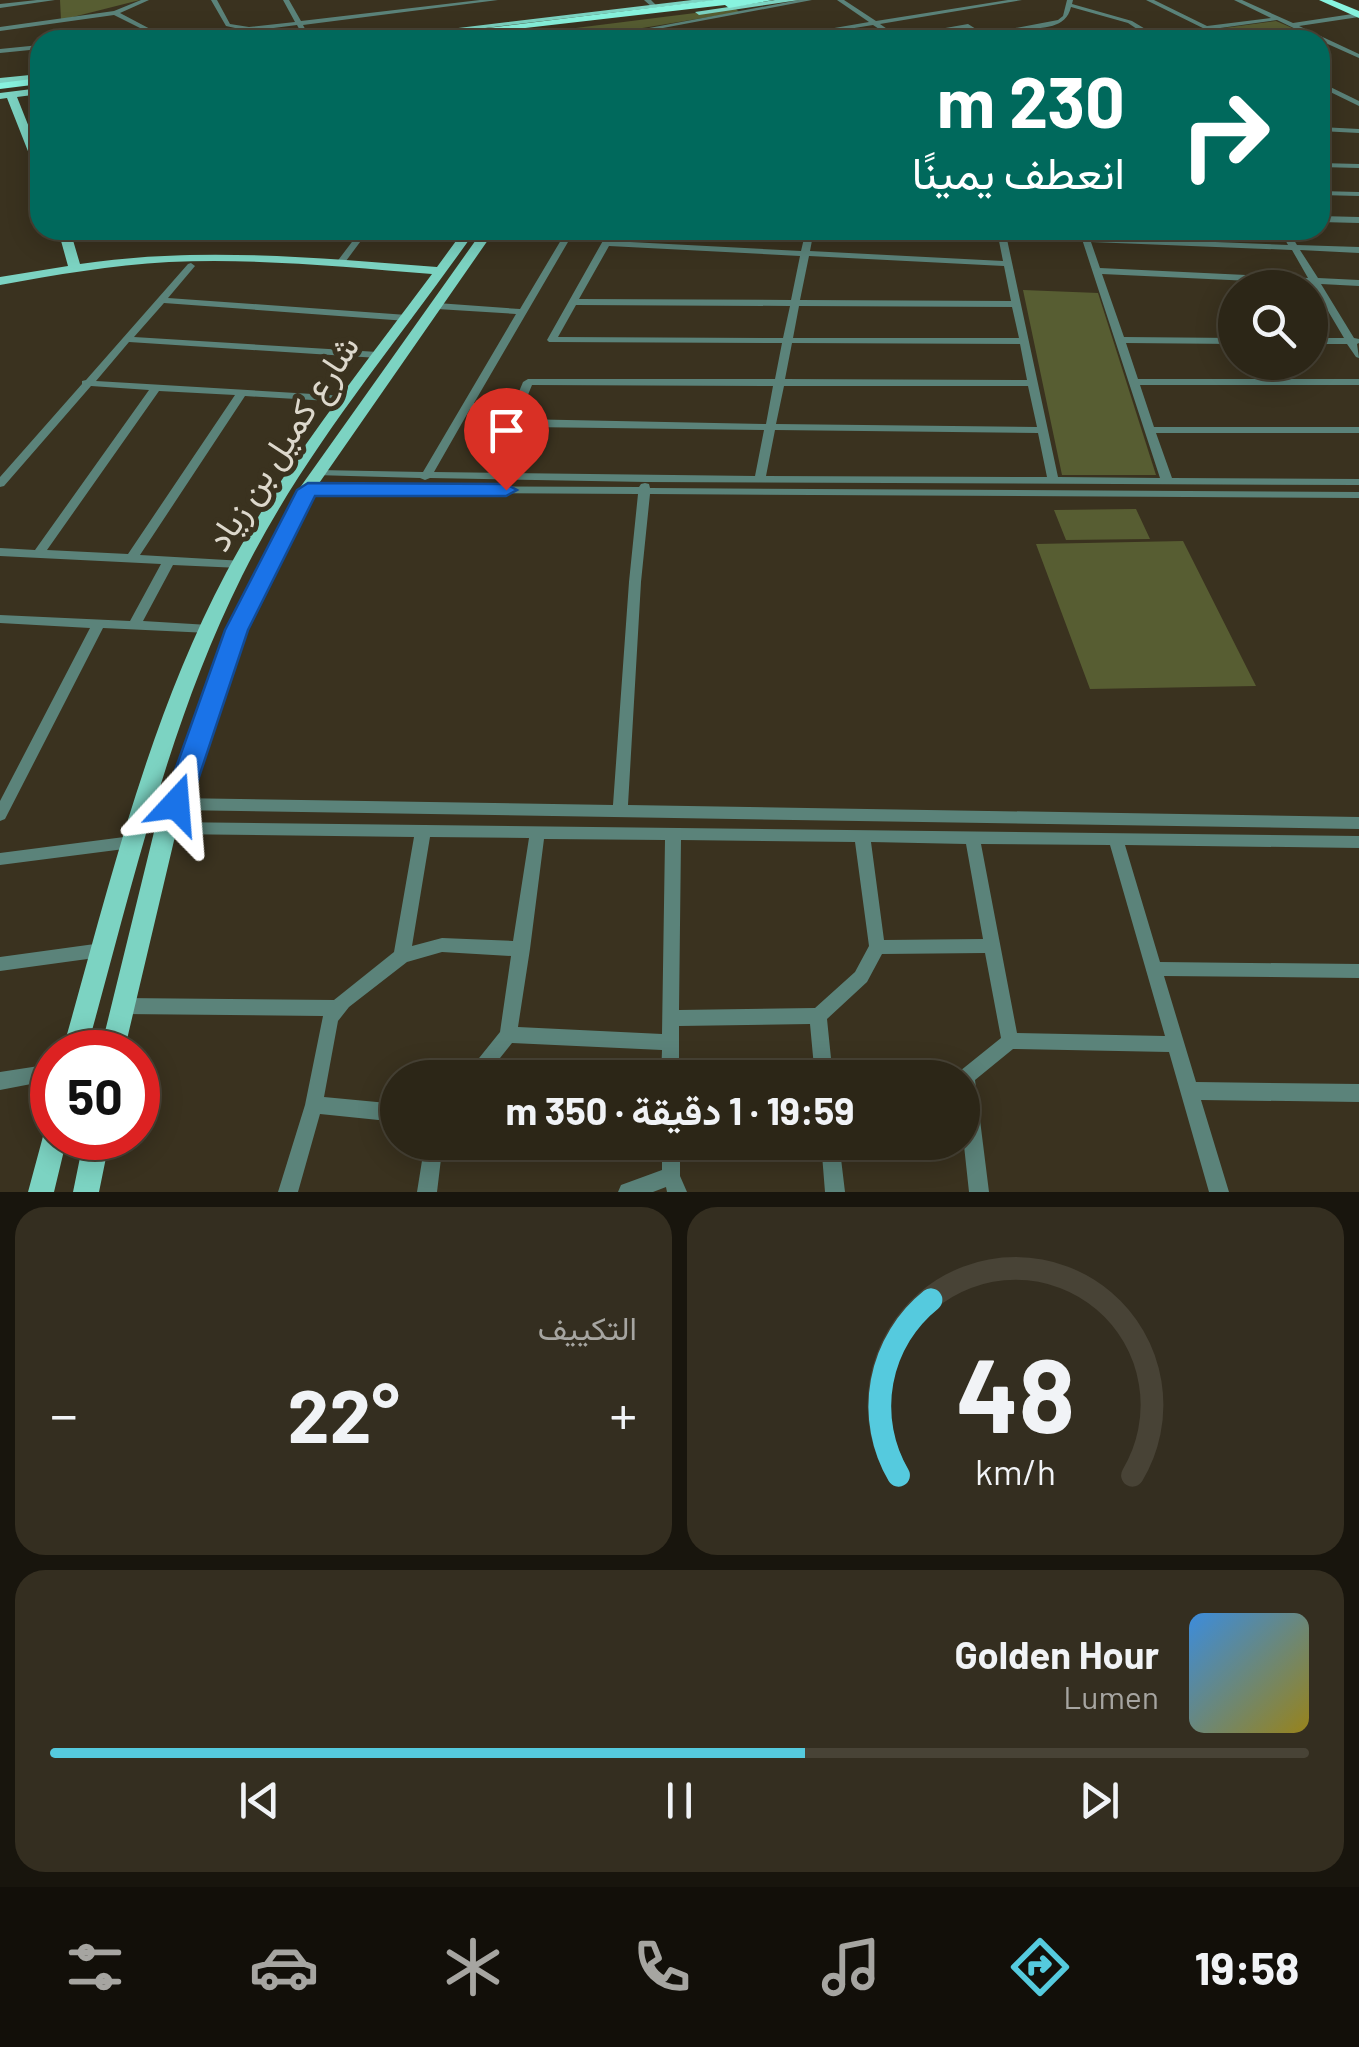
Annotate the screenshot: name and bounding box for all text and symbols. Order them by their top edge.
text: 230 m [937,58,1125,142]
icon: right [1160,70,1290,200]
text: انعطف يمينًا [912,144,1125,198]
map controls [1218,270,1328,380]
button: search [1218,270,1328,380]
street label: شارع كميل بن زياد [196,326,371,560]
pin [464,388,549,491]
icon: arrive [479,403,534,458]
position arrow [124,752,228,856]
speed limit sign: 50 [30,1030,160,1160]
text: 19:59 · 1 دقيقة · 350 m [505,1087,855,1133]
text: التكييف [538,1308,637,1346]
text: 48 [956,1329,1075,1454]
text: 22° [287,1368,400,1458]
text: − [50,1380,78,1446]
text: + [609,1380,637,1446]
text: km/h [975,1449,1056,1492]
text: Golden Hour [954,1631,1159,1677]
text: Lumen [1063,1677,1159,1715]
icon: previous [232,1773,287,1828]
icon: pause [652,1773,707,1828]
icon: next [1072,1773,1127,1828]
icon: filters [60,1932,130,2002]
icon: car [249,1932,319,2002]
icon: climate [438,1932,508,2002]
icon: phone [627,1932,697,2002]
icon: music [816,1932,886,2002]
icon: directions [1005,1932,1075,2002]
text: 19:58 [1195,1940,1299,1994]

